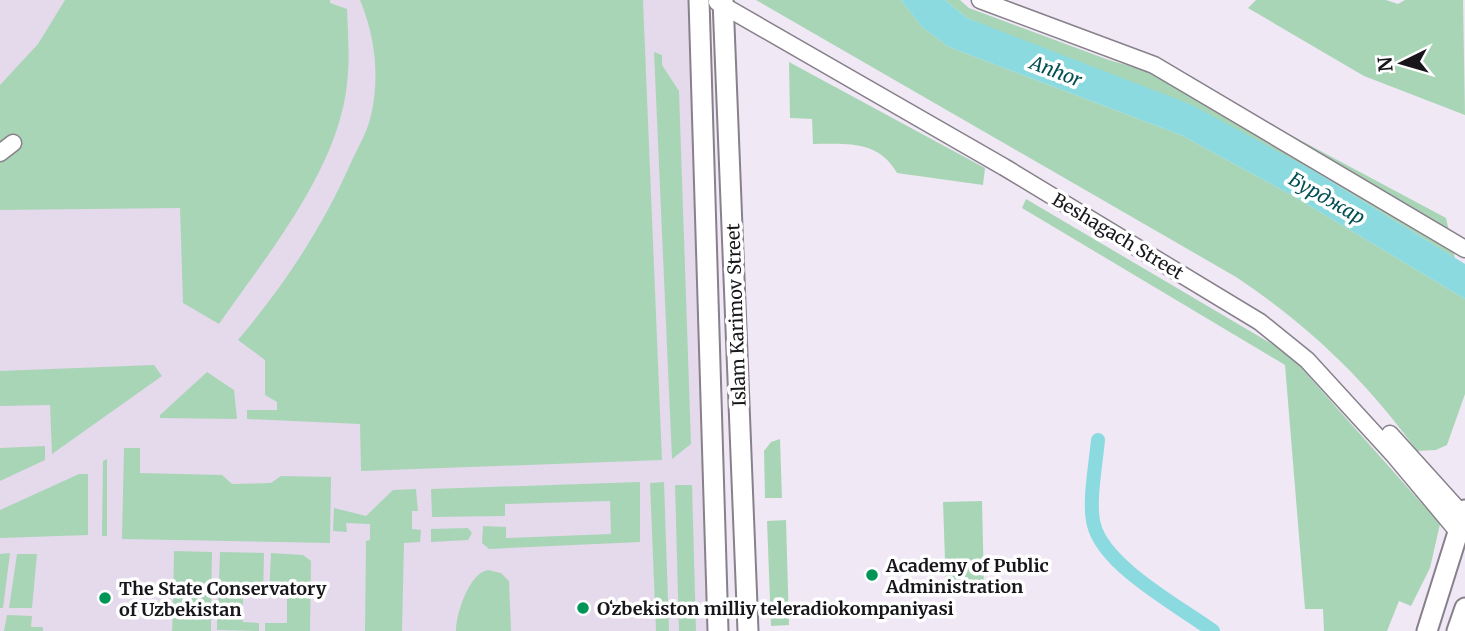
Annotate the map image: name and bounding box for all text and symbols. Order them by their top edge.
north arrow [1367,28,1437,98]
water label: Anhor [1025,49,1086,92]
text: N [1372,56,1398,73]
water label: Бурджар [1285,167,1369,229]
street label: Beshagach Street [1048,188,1188,284]
street label: Islam Karimov Street [721,223,751,407]
place label: Academy of Public Administration [885,554,1049,598]
marker: Academy of Public Administration [864,567,880,583]
place label: The State Conservatory of Uzbekistan [119,577,327,621]
marker: The State Conservatory of Uzbekistan [97,590,113,606]
place label: Oʻzbekiston milliy teleradiokompaniyasi [597,597,954,620]
marker: Oʻzbekiston milliy teleradiokompaniyasi [575,600,591,616]

